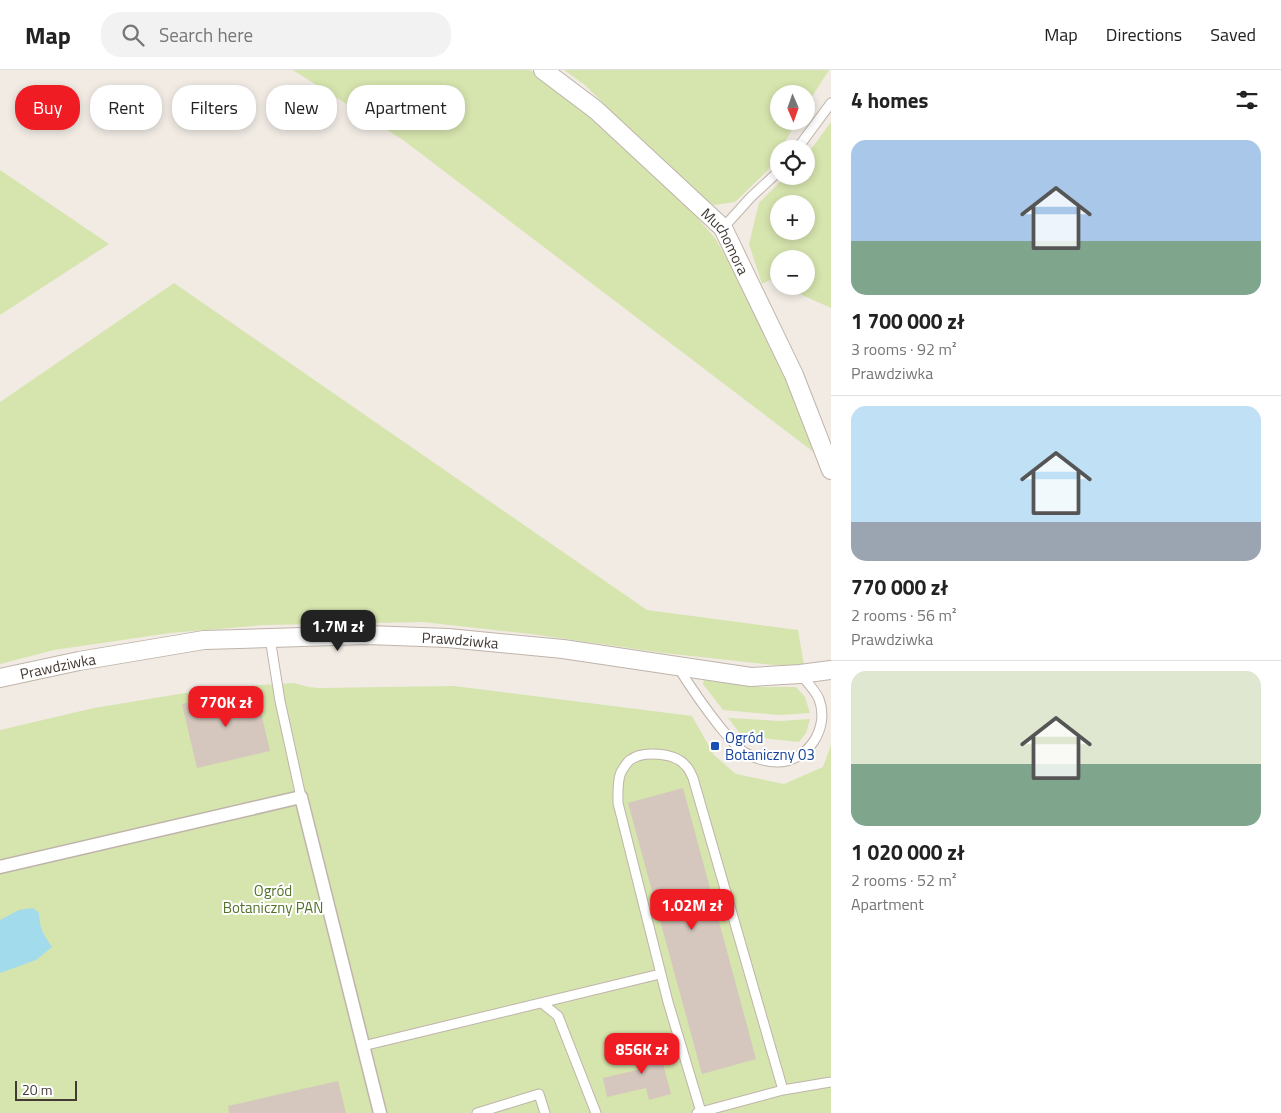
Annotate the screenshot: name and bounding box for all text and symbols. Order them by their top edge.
search box [101,12,451,57]
text: Map [25,17,71,53]
text: Search here [159,20,253,49]
icon: search [119,21,147,49]
text: Map [1044,21,1078,48]
text: Directions [1106,21,1182,48]
text: Saved [1210,21,1256,48]
text: 4 homes [851,84,928,116]
chip: Buy [15,85,80,130]
chip: Rent [90,85,162,130]
chip: Filters [172,85,256,130]
chip: New [266,85,337,130]
chip: Apartment [347,85,465,130]
north arrow [770,85,815,130]
map controls [770,85,815,295]
icon: filters [1233,86,1261,114]
button: locate [770,140,815,185]
icon: home [1011,173,1101,263]
button: + [770,195,815,240]
street label: Muchomora [696,202,755,279]
button: − [770,250,815,295]
text: 1 700 000 zł [851,305,965,337]
text: 3 rooms · 92 m² [851,337,956,361]
text: Prawdziwka [851,361,933,385]
icon: home [1011,438,1101,528]
text: 770 000 zł [851,571,948,603]
text: 2 rooms · 56 m² [851,603,956,627]
pin: 1.7M zł [292,610,384,652]
text: 1.7M zł [312,614,364,638]
street label: Prawdziwka [421,626,500,654]
text: Prawdziwka [851,627,933,651]
street label: Prawdziwka [18,647,98,685]
pin: 770K zł [180,686,272,728]
text: 770K zł [199,690,253,714]
icon: home [1011,703,1101,793]
place label: Ogród Botaniczny 03 [725,726,815,766]
marker: Ogród Botaniczny 03 [709,740,721,752]
text: 1 020 000 zł [851,836,965,868]
text: 2 rooms · 52 m² [851,868,956,892]
park label: Ogród Botaniczny PAN [223,879,323,919]
pin: 1.02M zł [640,888,744,931]
text: Apartment [851,892,924,916]
text: 1.02M zł [661,893,723,917]
pin: 856K zł [596,1032,688,1075]
text: 856K zł [615,1037,669,1061]
scale bar [15,1078,78,1101]
text: 20 m [22,1079,52,1100]

